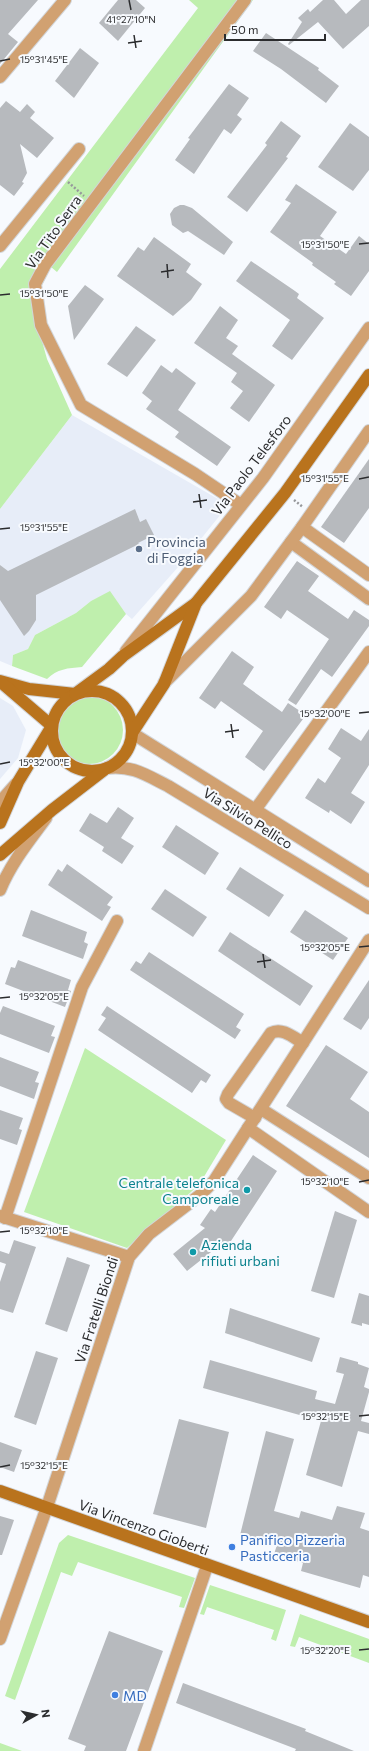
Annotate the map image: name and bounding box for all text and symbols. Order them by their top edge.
text: 41°27'10"N [106,13,156,25]
scale bar [225,16,325,42]
text: 50 m [231,22,259,36]
text: 15°31'45"E [20,53,68,65]
street label: Via Tito Serra [21,192,85,272]
text: 15°31'50"E [301,238,349,250]
text: 15°31'50"E [20,287,68,299]
street label: Via Paolo Telesforo [207,411,295,519]
text: 15°31'55"E [301,472,349,484]
text: 15°31'55"E [20,521,68,533]
place label: Provincia di Foggia [147,533,206,566]
marker: Provincia di Foggia [134,544,144,554]
text: 15°32'00"E [300,707,350,719]
text: 15°32'00"E [19,756,69,768]
street label: Via Silvio Pellico [200,784,296,852]
text: 15°32'05"E [300,941,350,953]
text: 15°32'05"E [19,990,69,1002]
place label: Centrale telefonica Camporeale [119,1174,239,1207]
text: 15°32'10"E [301,1175,349,1187]
marker: Centrale telefonica Camporeale [242,1185,252,1195]
text: 15°32'10"E [20,1224,68,1236]
place label: Azienda rifiuti urbani [201,1236,280,1269]
marker: Azienda rifiuti urbani [188,1247,198,1257]
street label: Via Fratelli Biondi [71,1255,121,1365]
text: 15°32'15"E [301,1410,349,1422]
text: 15°32'15"E [20,1459,68,1471]
street label: Via Vincenzo Gioberti [76,1495,212,1559]
place label: Panifico Pizzeria Pasticceria [240,1531,345,1564]
marker: Panifico Pizzeria Pasticceria [227,1542,237,1552]
text: 15°32'20"E [300,1644,350,1656]
place label: MD [123,1687,147,1704]
marker: MD [110,1690,120,1700]
north arrow [16,1695,56,1735]
text: N [39,1709,53,1719]

